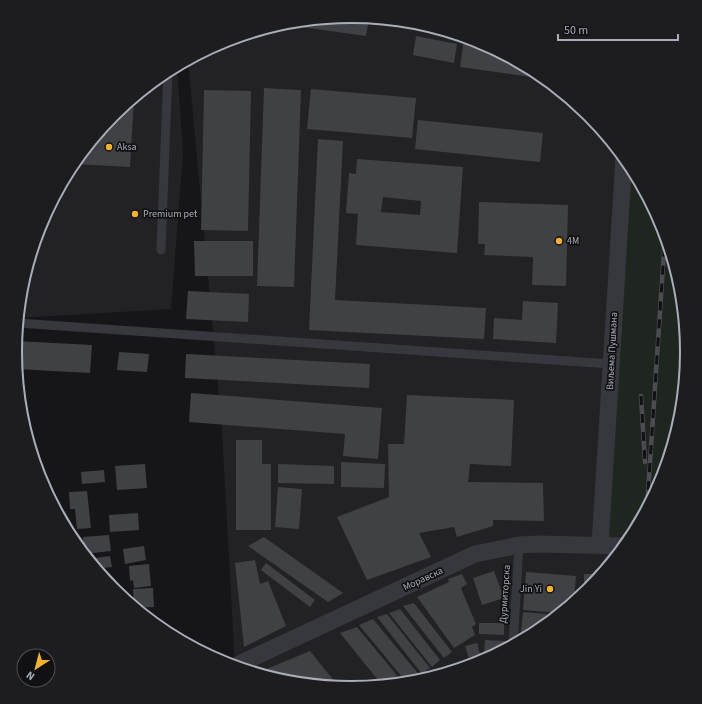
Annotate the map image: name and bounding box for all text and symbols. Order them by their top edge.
scale bar [558,16,678,42]
text: 50 m [564,22,588,39]
place label: Aksa [117,140,137,154]
marker: Aksa [104,142,114,152]
place label: Premium pet [143,207,198,221]
marker: Premium pet [130,209,140,219]
place label: 4M [567,234,579,248]
marker: 4M [554,236,564,246]
street label: Виљема Пушмана [603,312,621,390]
street label: Моравска [401,564,445,594]
street label: Дурмиторска [496,564,514,624]
place label: Jin Yi [520,582,542,596]
marker: Jin Yi [545,584,555,594]
north arrow [16,648,56,688]
text: N [23,667,38,684]

